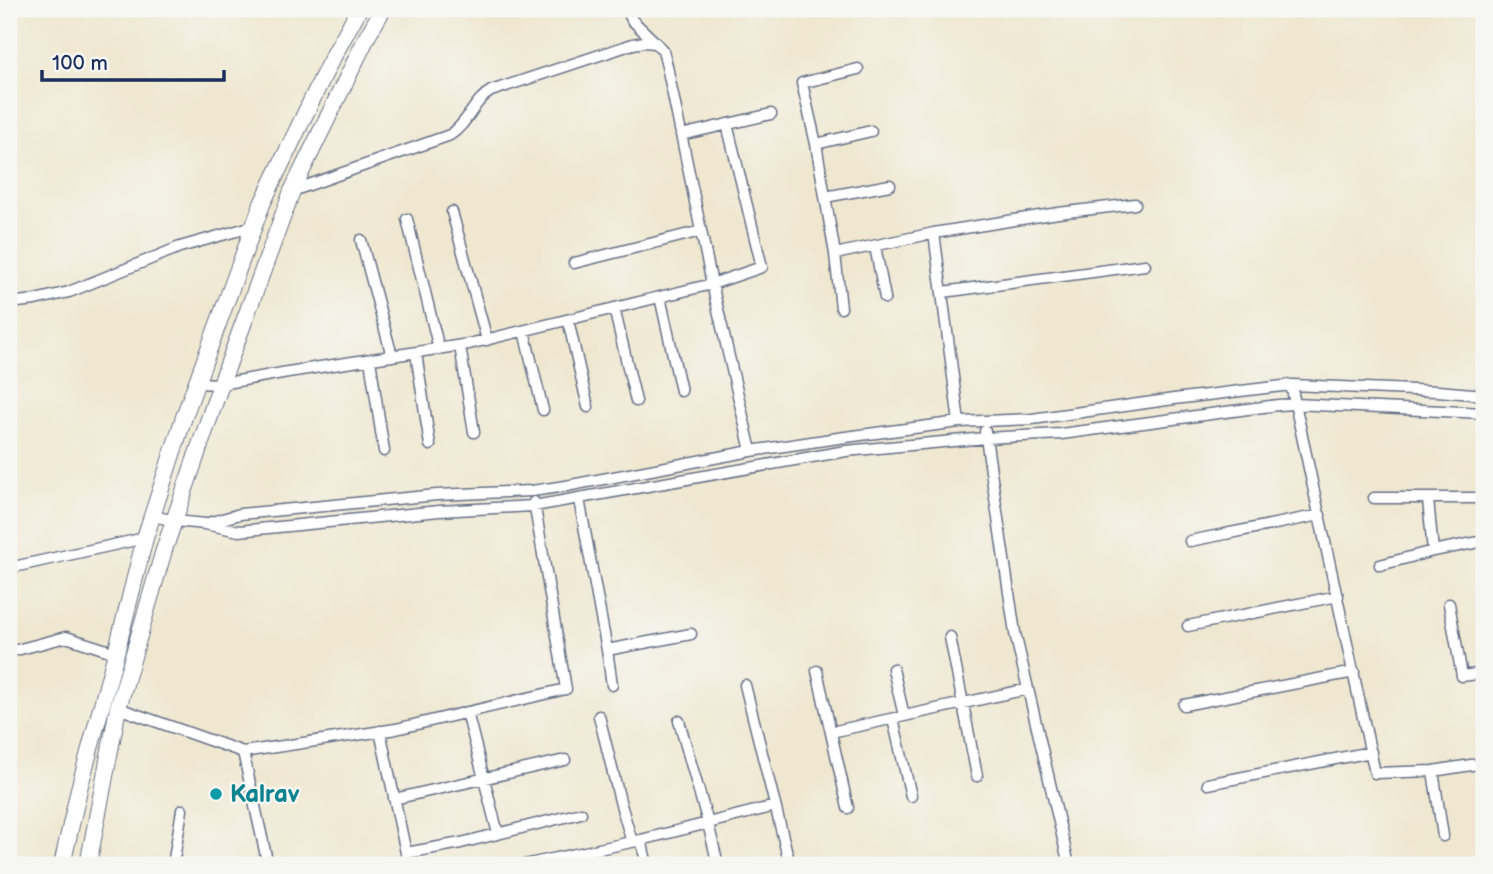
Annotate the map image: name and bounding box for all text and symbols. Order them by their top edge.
scale bar [42,38,224,82]
text: 100 m [52,51,108,76]
place label: Kalrav [230,780,300,809]
marker: Kalrav [208,786,224,802]

